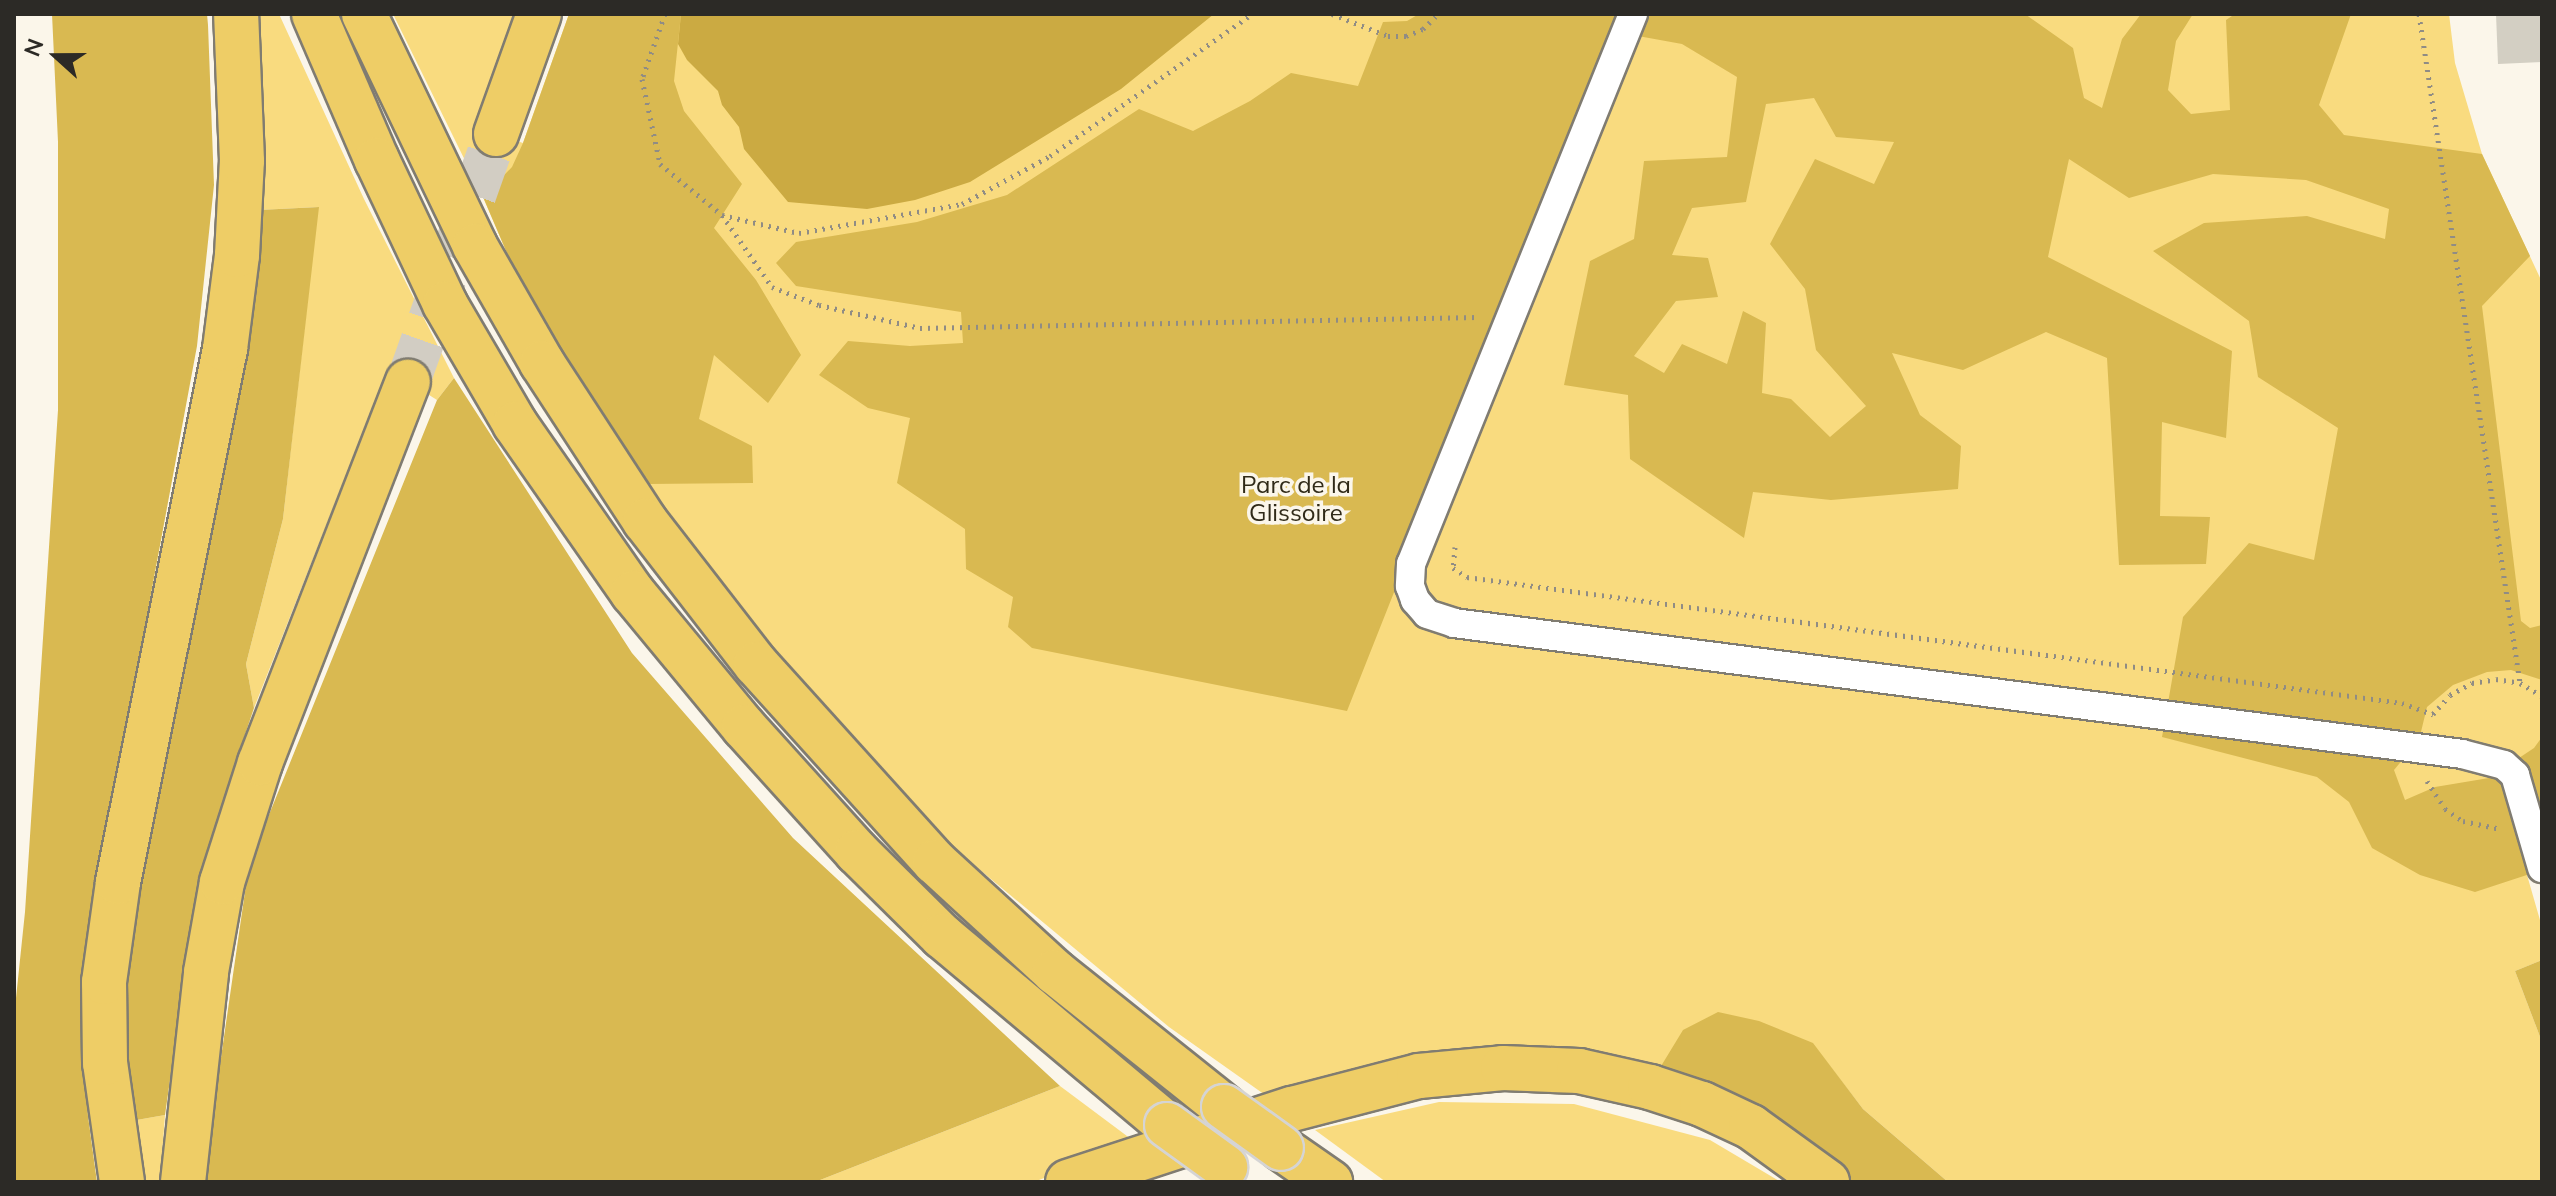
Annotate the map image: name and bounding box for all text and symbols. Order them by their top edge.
north arrow [16,16,96,96]
text: N [18,35,50,60]
park label: Parc de la Glissoire [1241,471,1351,527]

